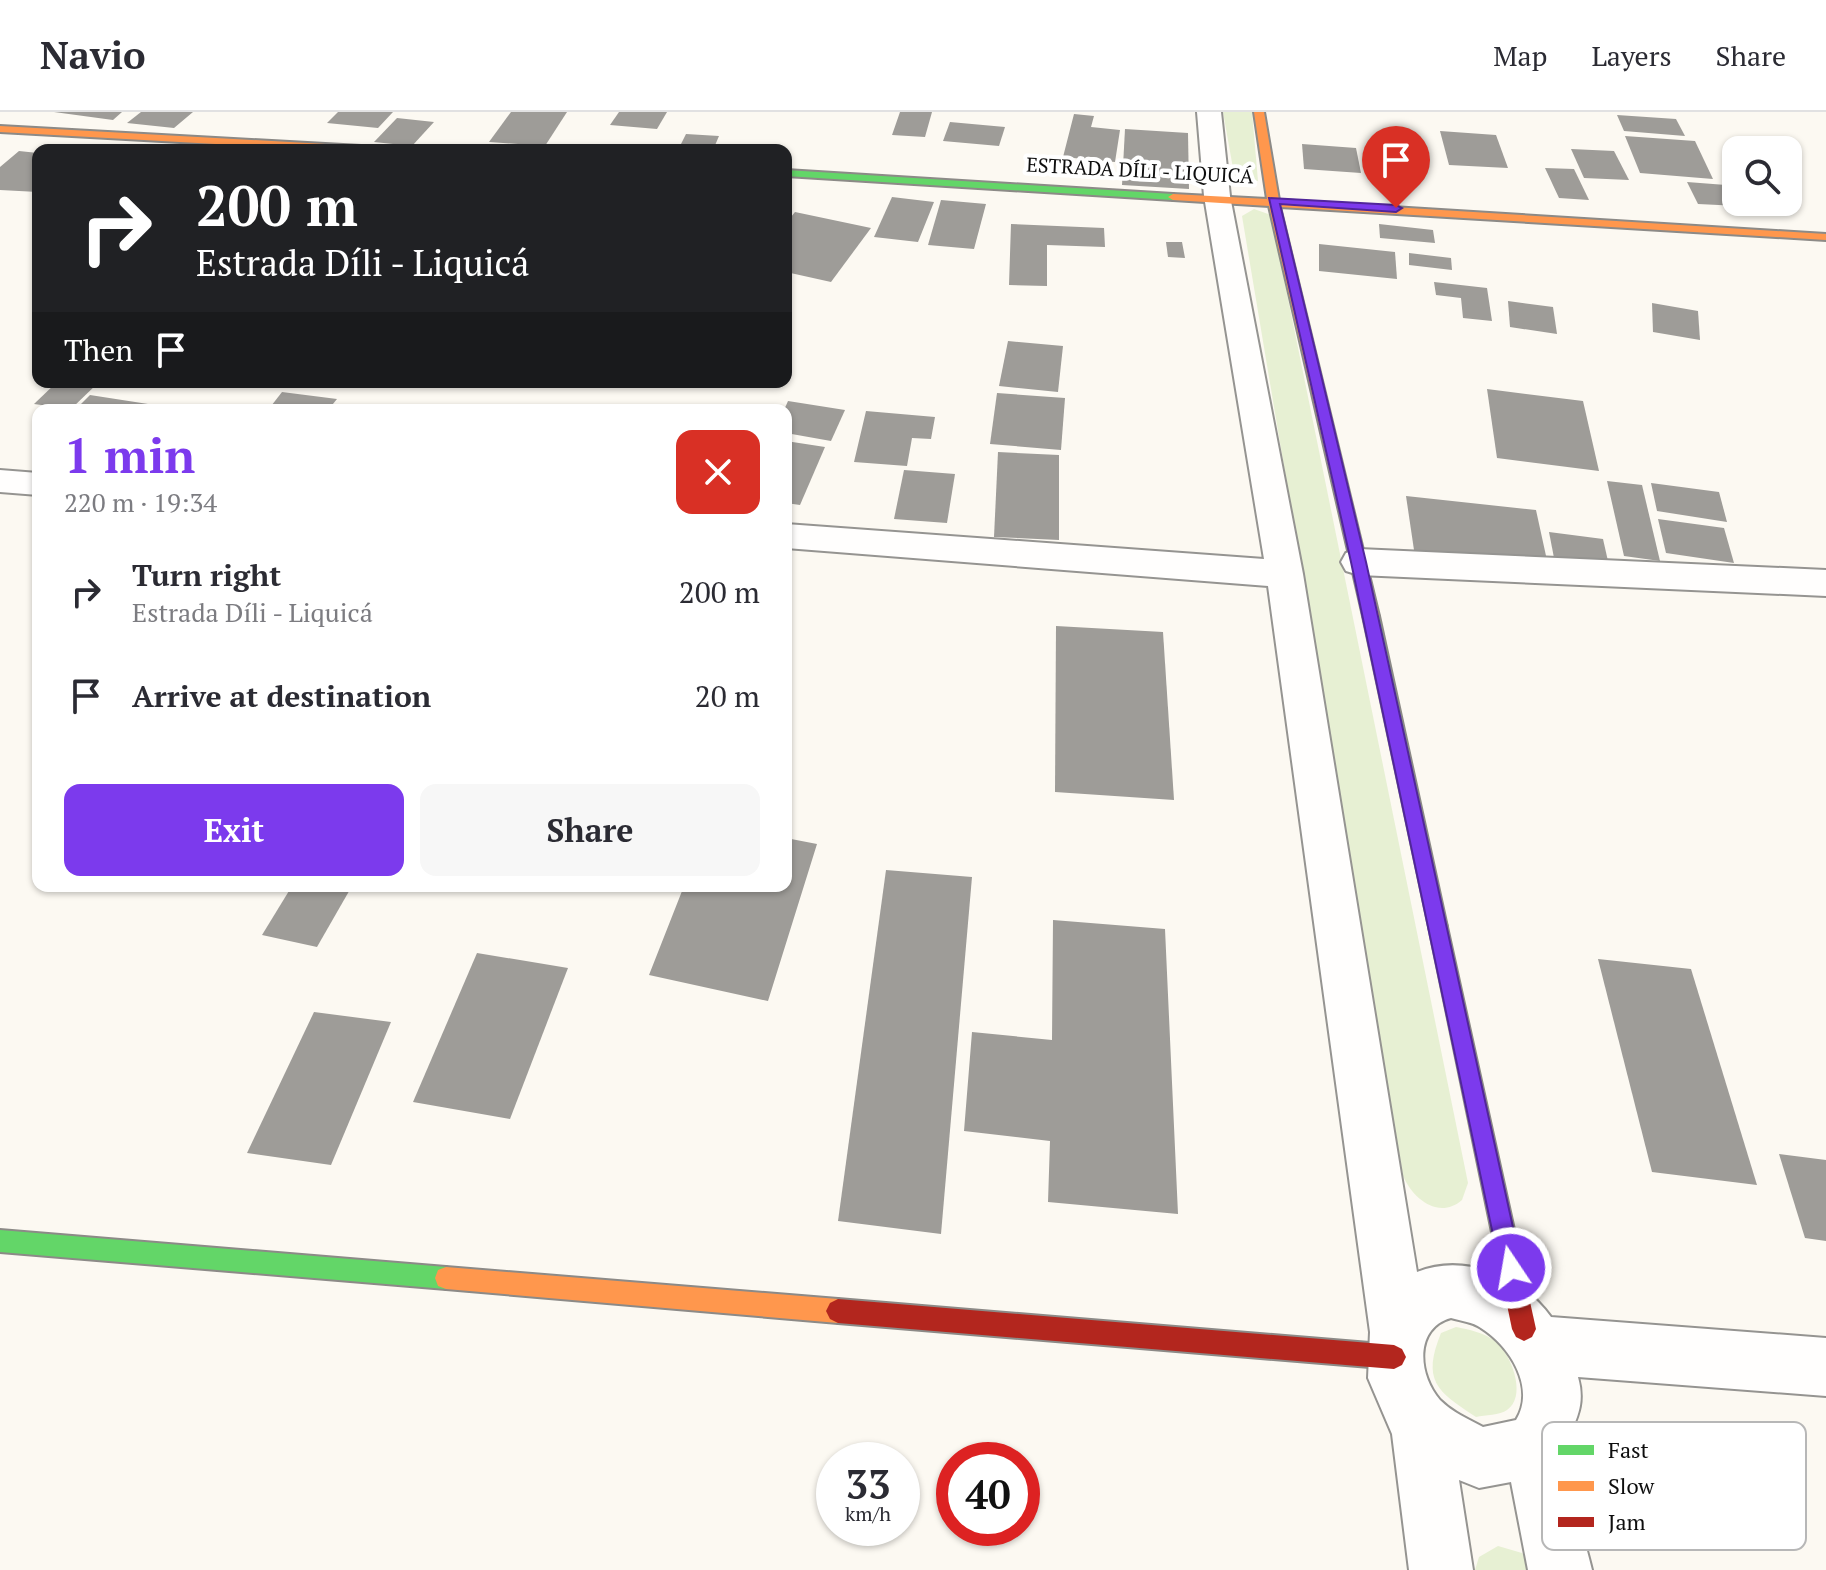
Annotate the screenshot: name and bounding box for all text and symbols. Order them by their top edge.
text: Navio [40,30,146,80]
text: Map [1493,37,1547,74]
text: Layers [1591,37,1672,74]
text: Share [1716,37,1786,74]
pin [1362,126,1430,208]
map controls [1722,136,1802,216]
button: search [1722,136,1802,216]
icon: arrive [1374,138,1418,182]
street label: ESTRADA DÍLI - LIQUICÁ [1026,151,1255,189]
text: 200 m [196,168,358,242]
icon: right [64,176,168,280]
text: Estrada Díli - Liquicá [196,239,530,286]
icon: arrive [149,328,193,372]
text: Then [64,330,133,370]
text: 1 min [64,423,195,487]
button: close [676,430,760,514]
text: 220 m · 19:34 [64,485,217,519]
text: Turn right [132,555,281,595]
icon: right [64,570,108,614]
text: 200 m [679,572,760,612]
text: Estrada Díli - Liquicá [132,595,373,629]
icon: arrive [64,674,108,718]
text: Arrive at destination [132,676,431,716]
text: 20 m [695,676,760,716]
button: Exit [64,784,404,876]
button: Share [420,784,760,876]
position arrow [1469,1226,1553,1310]
legend [1542,1422,1806,1550]
text: Fast [1608,1435,1649,1464]
speed limit sign: 40 [936,1442,1040,1546]
text: 33 [845,1457,891,1510]
text: Slow [1608,1471,1655,1500]
text: km/h [845,1500,891,1527]
text: Jam [1608,1507,1646,1536]

